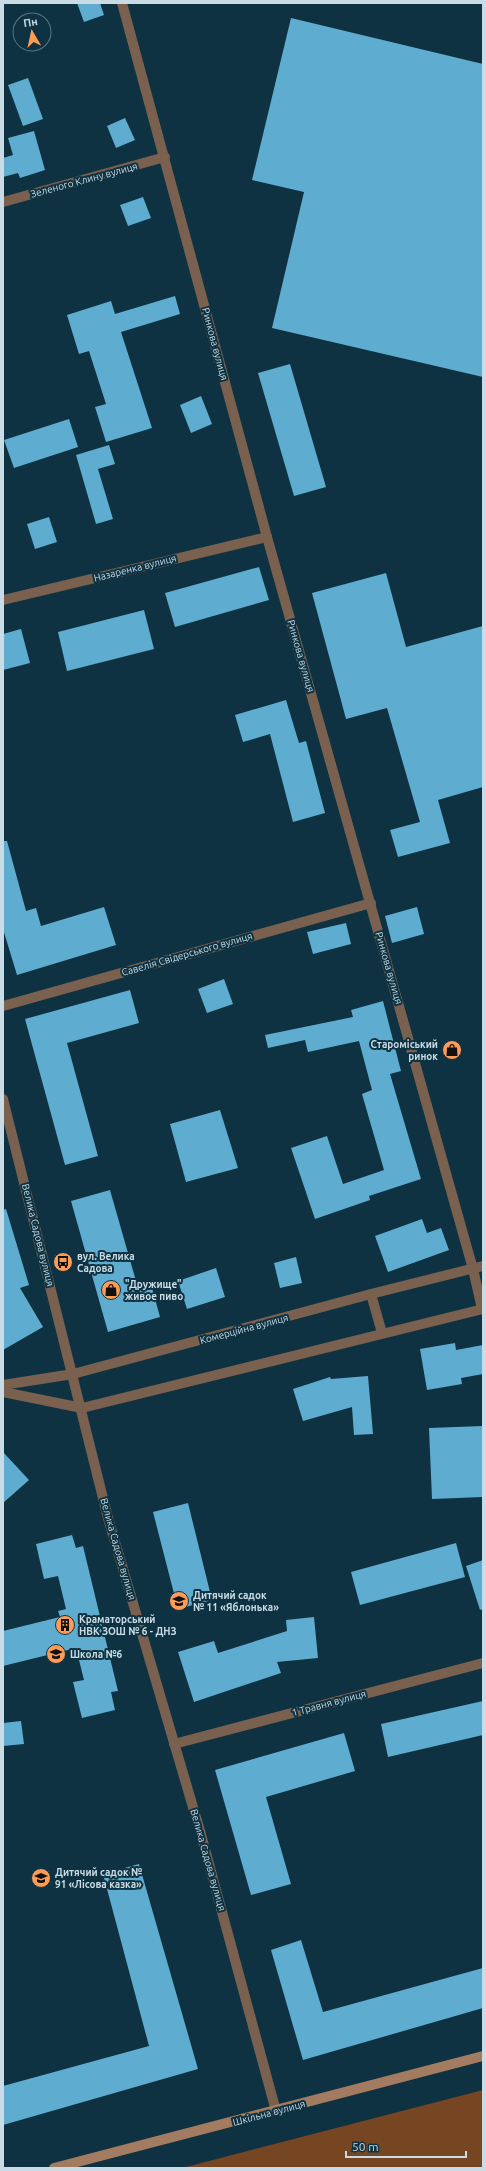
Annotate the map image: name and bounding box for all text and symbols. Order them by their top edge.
north arrow [12,12,52,52]
text: Пн [22,15,38,29]
street label: Зеленого Клину вулиця [29,160,139,200]
street label: Ринкова вулиця [200,307,230,381]
street label: Назаренка вулиця [92,552,178,584]
street label: Ринкова вулиця [285,619,317,693]
street label: Савелія Свідерського вулиця [120,930,254,978]
street label: Ринкова вулиця [373,931,405,1005]
place label: Староміський ринок [370,1039,438,1062]
shop icon: Староміський ринок [441,1039,463,1061]
street label: Велика Садова вулиця [20,1183,56,1287]
bus stop icon: вул. Велика Садова [52,1251,74,1273]
place label: вул. Велика Садова [77,1251,135,1274]
shop icon: "Дружище" живое пиво [100,1279,122,1301]
place label: "Дружище" живое пиво [125,1279,183,1302]
street label: Комерційна вулиця [199,1312,289,1346]
street label: Велика Садова вулиця [98,1497,138,1601]
school or university icon: Дитячий садок № 11 «Яблонька» [168,1590,190,1612]
place label: Дитячий садок № 11 «Яблонька» [193,1590,279,1613]
building icon: Краматорський НВК ЗОШ № 6 - ДНЗ [54,1614,76,1636]
place label: Краматорський НВК ЗОШ № 6 - ДНЗ [79,1614,177,1637]
school or university icon: Школа №6 [45,1643,67,1665]
place label: Школа №6 [70,1649,123,1660]
street label: 1 Травня вулиця [291,1688,367,1718]
street label: Велика Садова вулиця [188,1808,228,1912]
school or university icon: Дитячий садок № 91 «Лісова казка» [30,1867,52,1889]
place label: Дитячий садок № 91 «Лісова казка» [55,1867,142,1890]
street label: Шкільна вулиця [231,2098,307,2128]
scale bar [346,2133,466,2159]
text: 50 m [352,2140,379,2153]

